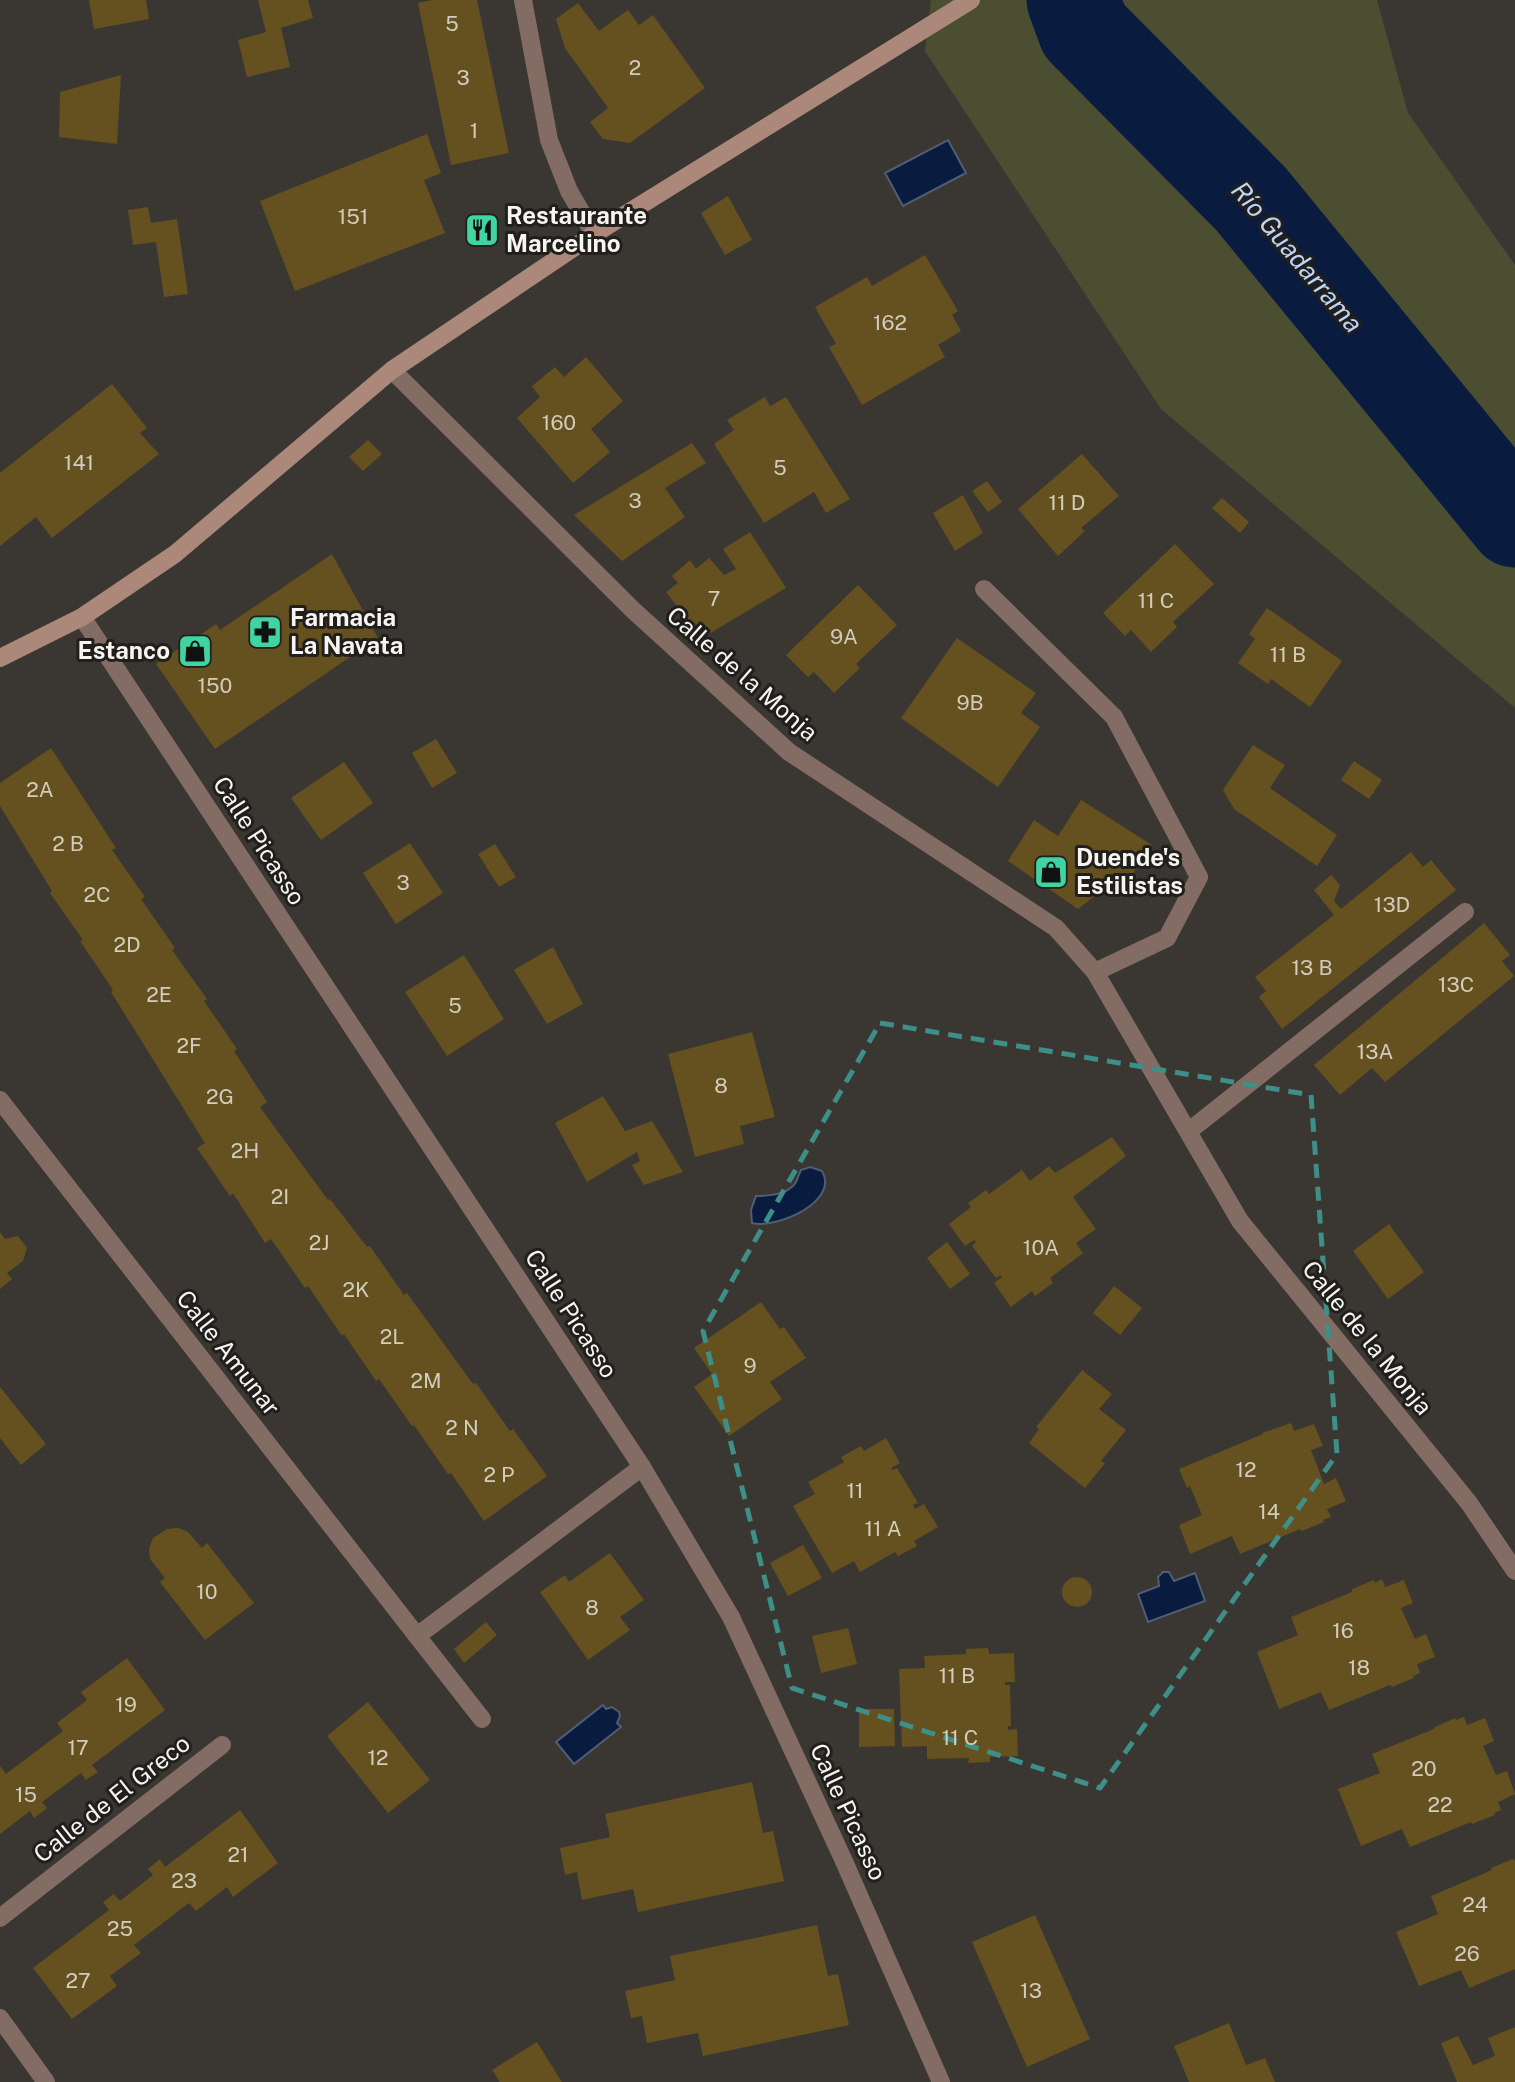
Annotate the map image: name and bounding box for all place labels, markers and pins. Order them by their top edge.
place label: Restaurante Marcelino [506,201,647,257]
restaurant icon: Restaurante Marcelino [463,211,501,249]
place label: Farmacia La Navata [290,603,403,659]
pharmacy icon: Farmacia La Navata [246,613,284,651]
shop icon: Estanco [176,632,214,670]
place label: Estanco [78,636,170,664]
place label: Duende's Estilistas [1076,843,1183,899]
shop icon: Duende's Estilistas [1032,853,1070,891]

